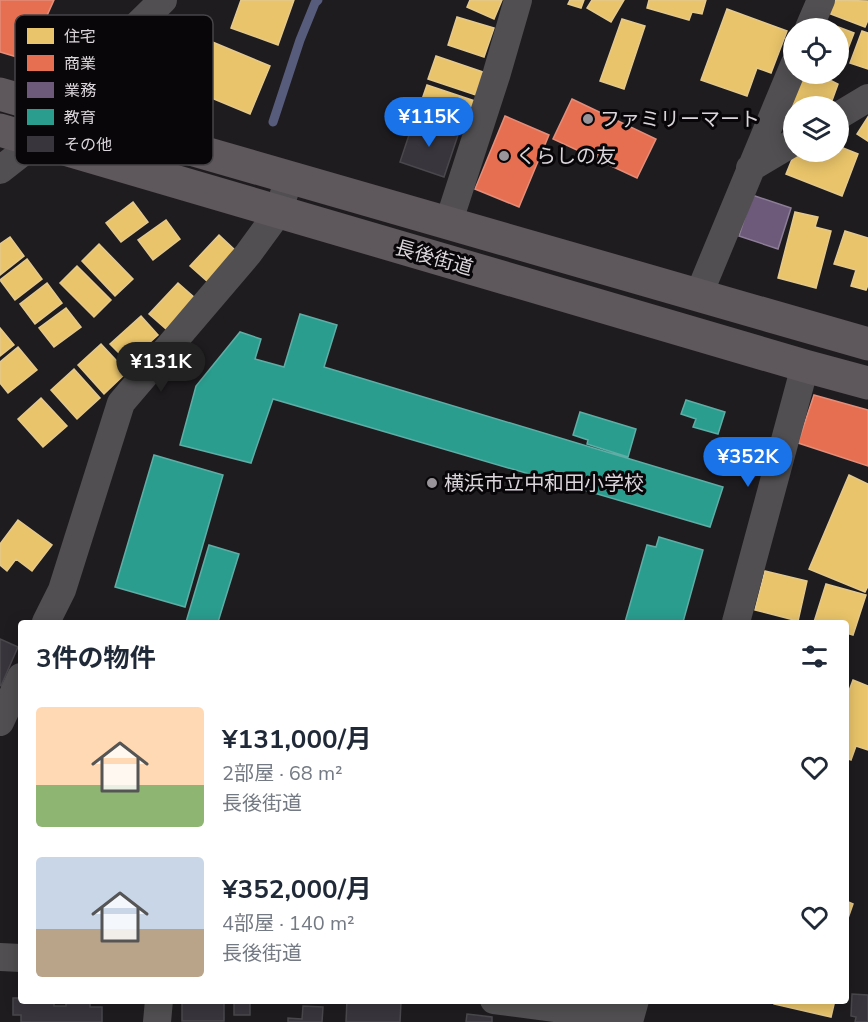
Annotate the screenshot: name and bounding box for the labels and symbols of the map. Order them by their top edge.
legend [15,15,213,165]
text: 住宅 [64,26,96,48]
text: 商業 [64,53,96,75]
text: 業務 [64,80,96,102]
pin: ¥115K [387,97,471,148]
place label: ファミリーマート [600,106,760,133]
text: 教育 [64,107,96,129]
marker: ファミリーマート [581,112,595,126]
text: その他 [64,134,112,156]
place label: くらしの友 [516,143,616,170]
marker: くらしの友 [497,149,511,163]
street label: 長後街道 [392,234,476,282]
pin: ¥131K [119,342,203,393]
pin: ¥352K [706,437,790,488]
place label: 横浜市立中和田小学校 [444,470,644,497]
marker: 横浜市立中和田小学校 [425,476,439,490]

